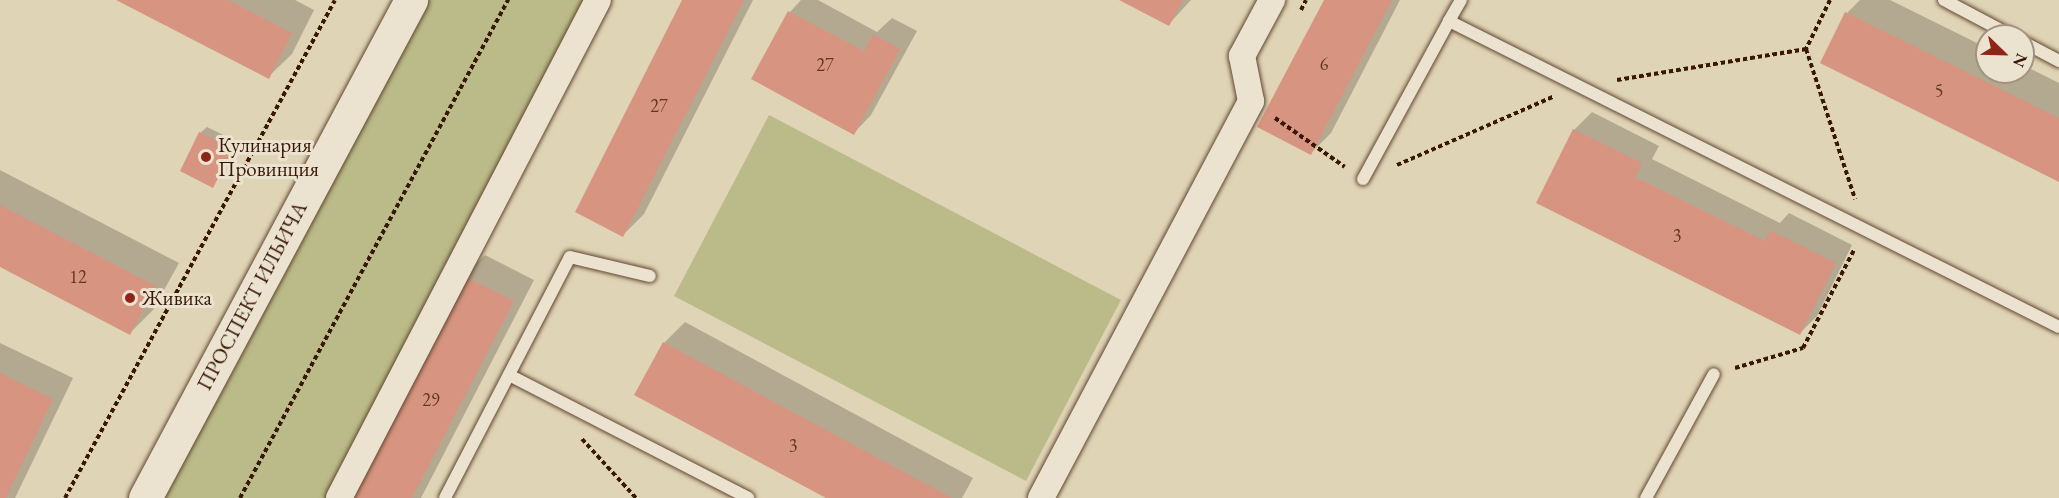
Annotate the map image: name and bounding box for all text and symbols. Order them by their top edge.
north arrow [1975,24,2035,84]
text: N [2008,50,2032,71]
house number: 6 [1320,53,1328,75]
house number: 27 [816,54,834,76]
house number: 5 [1935,80,1943,102]
house number: 27 [650,95,668,117]
place label: Кулинария Провинция [218,132,319,182]
marker: Кулинария Провинция [199,150,213,164]
street label: ПРОСПЕКТ ИЛЬИЧА [192,197,312,395]
house number: 3 [1673,225,1681,247]
house number: 12 [69,266,87,288]
place label: Живика [142,285,212,311]
marker: Живика [123,291,137,305]
house number: 29 [422,389,440,411]
house number: 3 [789,435,797,457]

